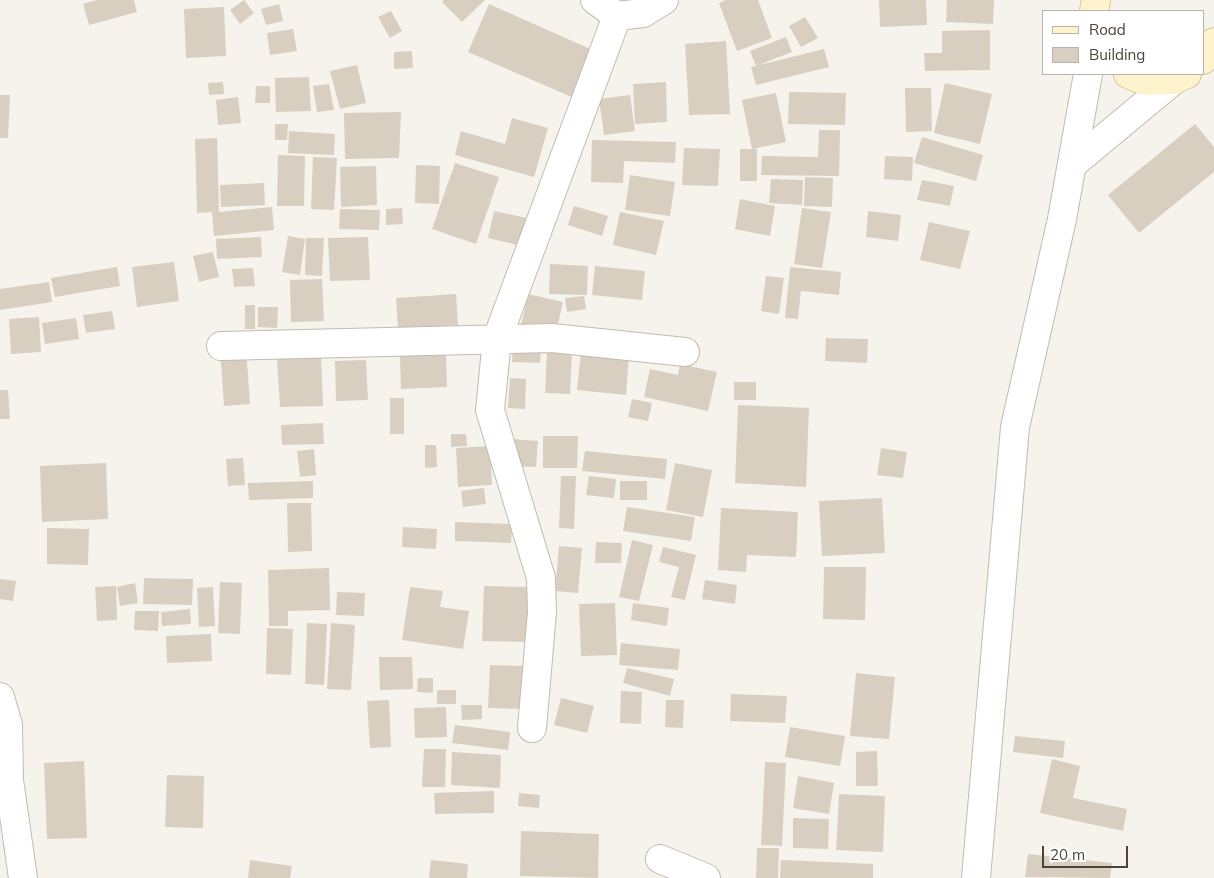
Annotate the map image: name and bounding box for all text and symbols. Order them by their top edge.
legend [1042,10,1204,75]
text: Road [1089,20,1126,39]
text: Building [1089,45,1145,64]
scale bar [1044,836,1130,868]
text: 20 m [1050,845,1085,864]

